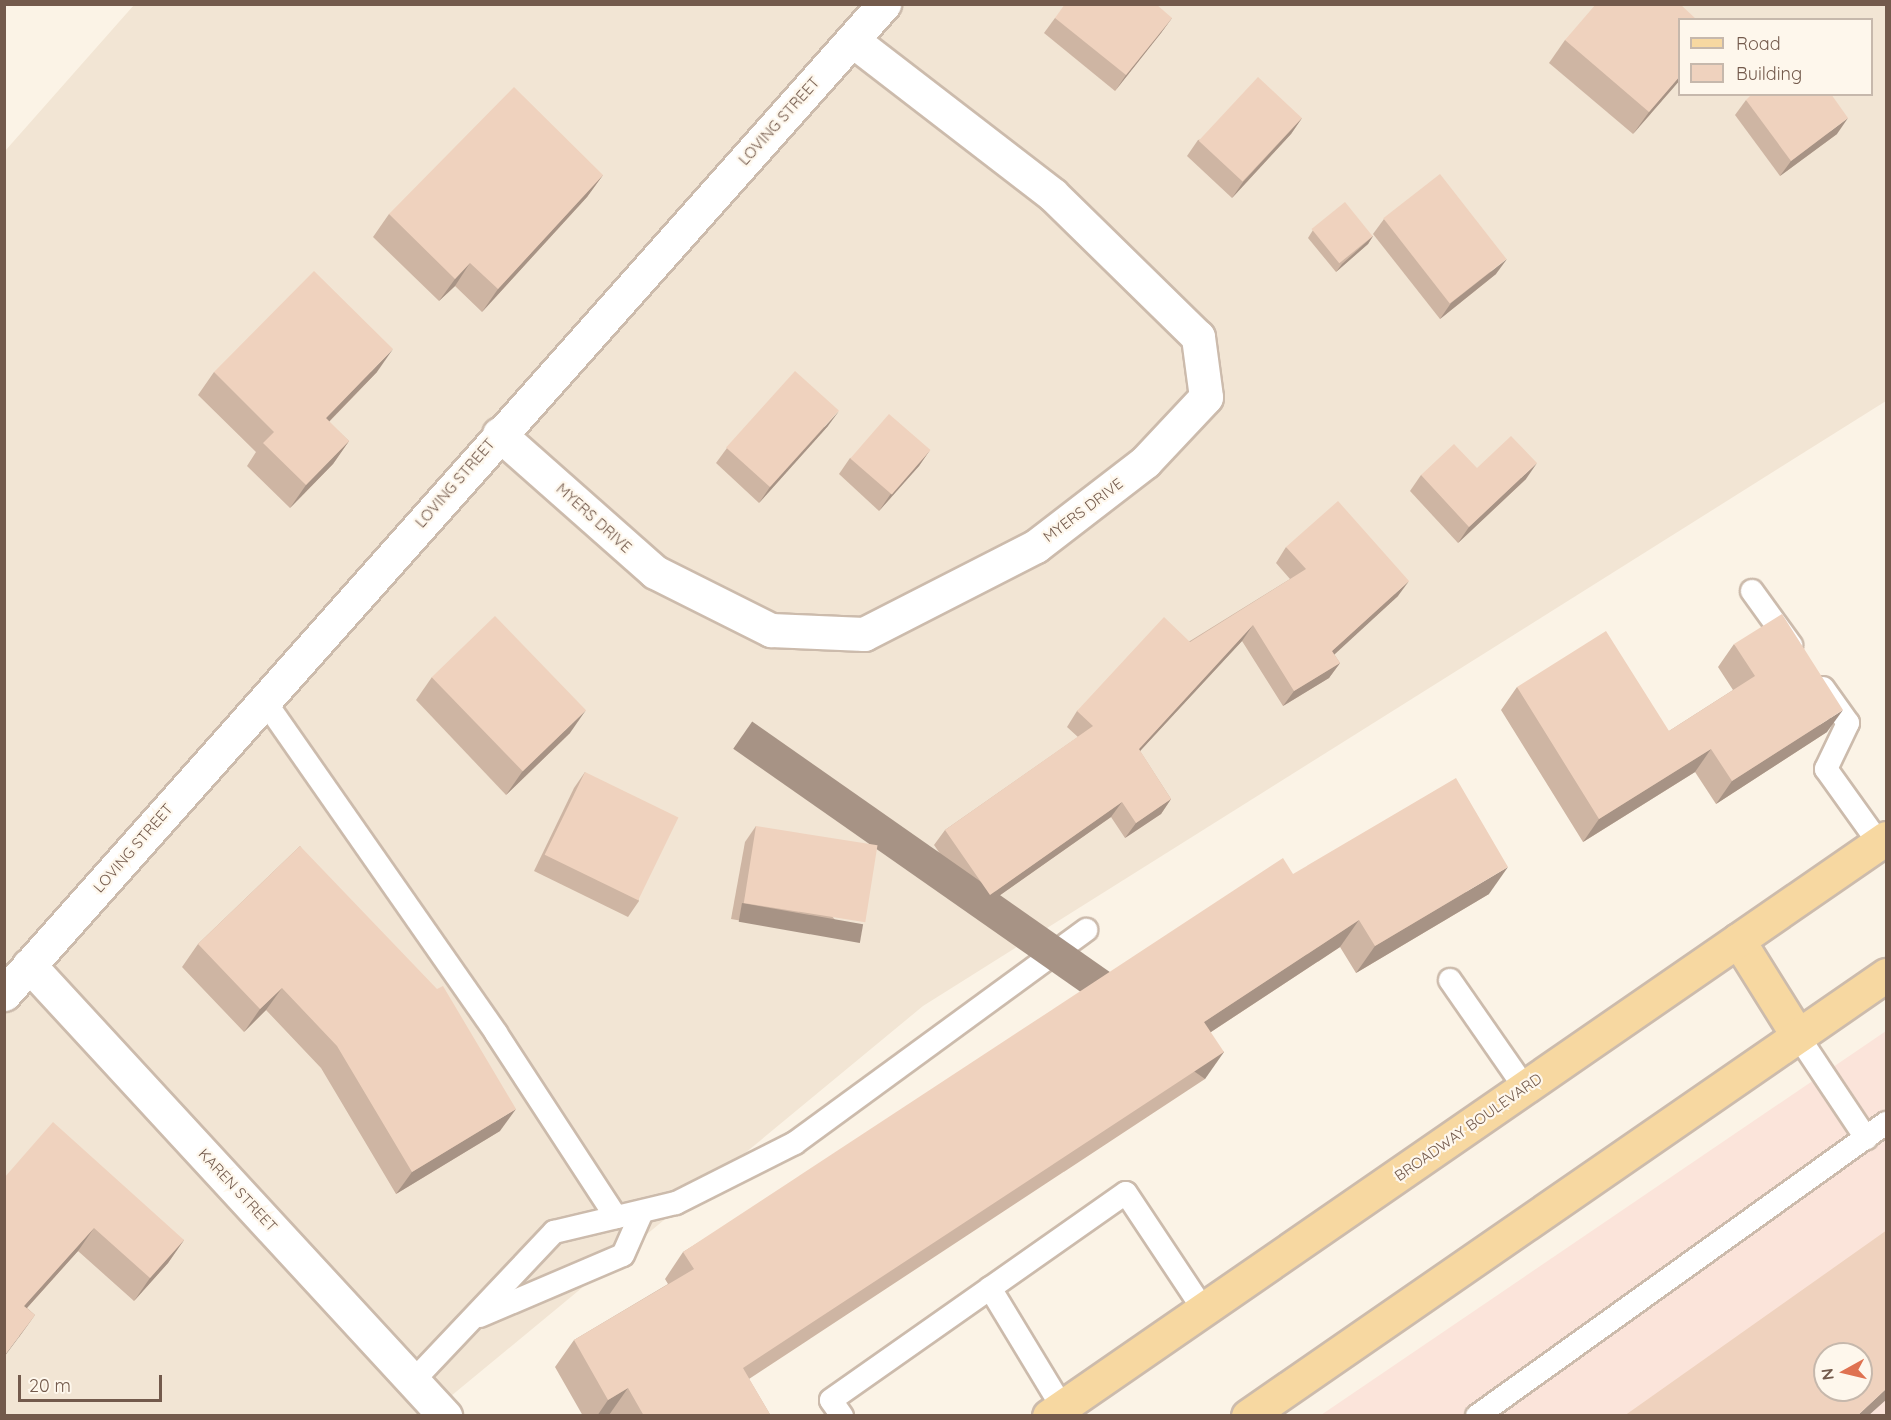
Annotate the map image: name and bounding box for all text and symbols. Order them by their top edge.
legend [1678,18,1873,96]
text: Road [1736,32,1781,55]
text: Building [1736,62,1802,85]
street label: LOVING STREET [735,73,823,169]
street label: LOVING STREET [411,435,499,531]
street label: MYERS DRIVE [1040,474,1126,546]
street label: MYERS DRIVE [553,480,635,556]
street label: LOVING STREET [89,800,177,896]
street label: BROADWAY BOULEVARD [1391,1069,1545,1185]
street label: KAREN STREET [195,1145,281,1235]
north arrow [1813,1342,1873,1402]
scale bar [21,1363,165,1401]
text: N [1816,1367,1838,1381]
text: 20 m [29,1374,71,1397]

